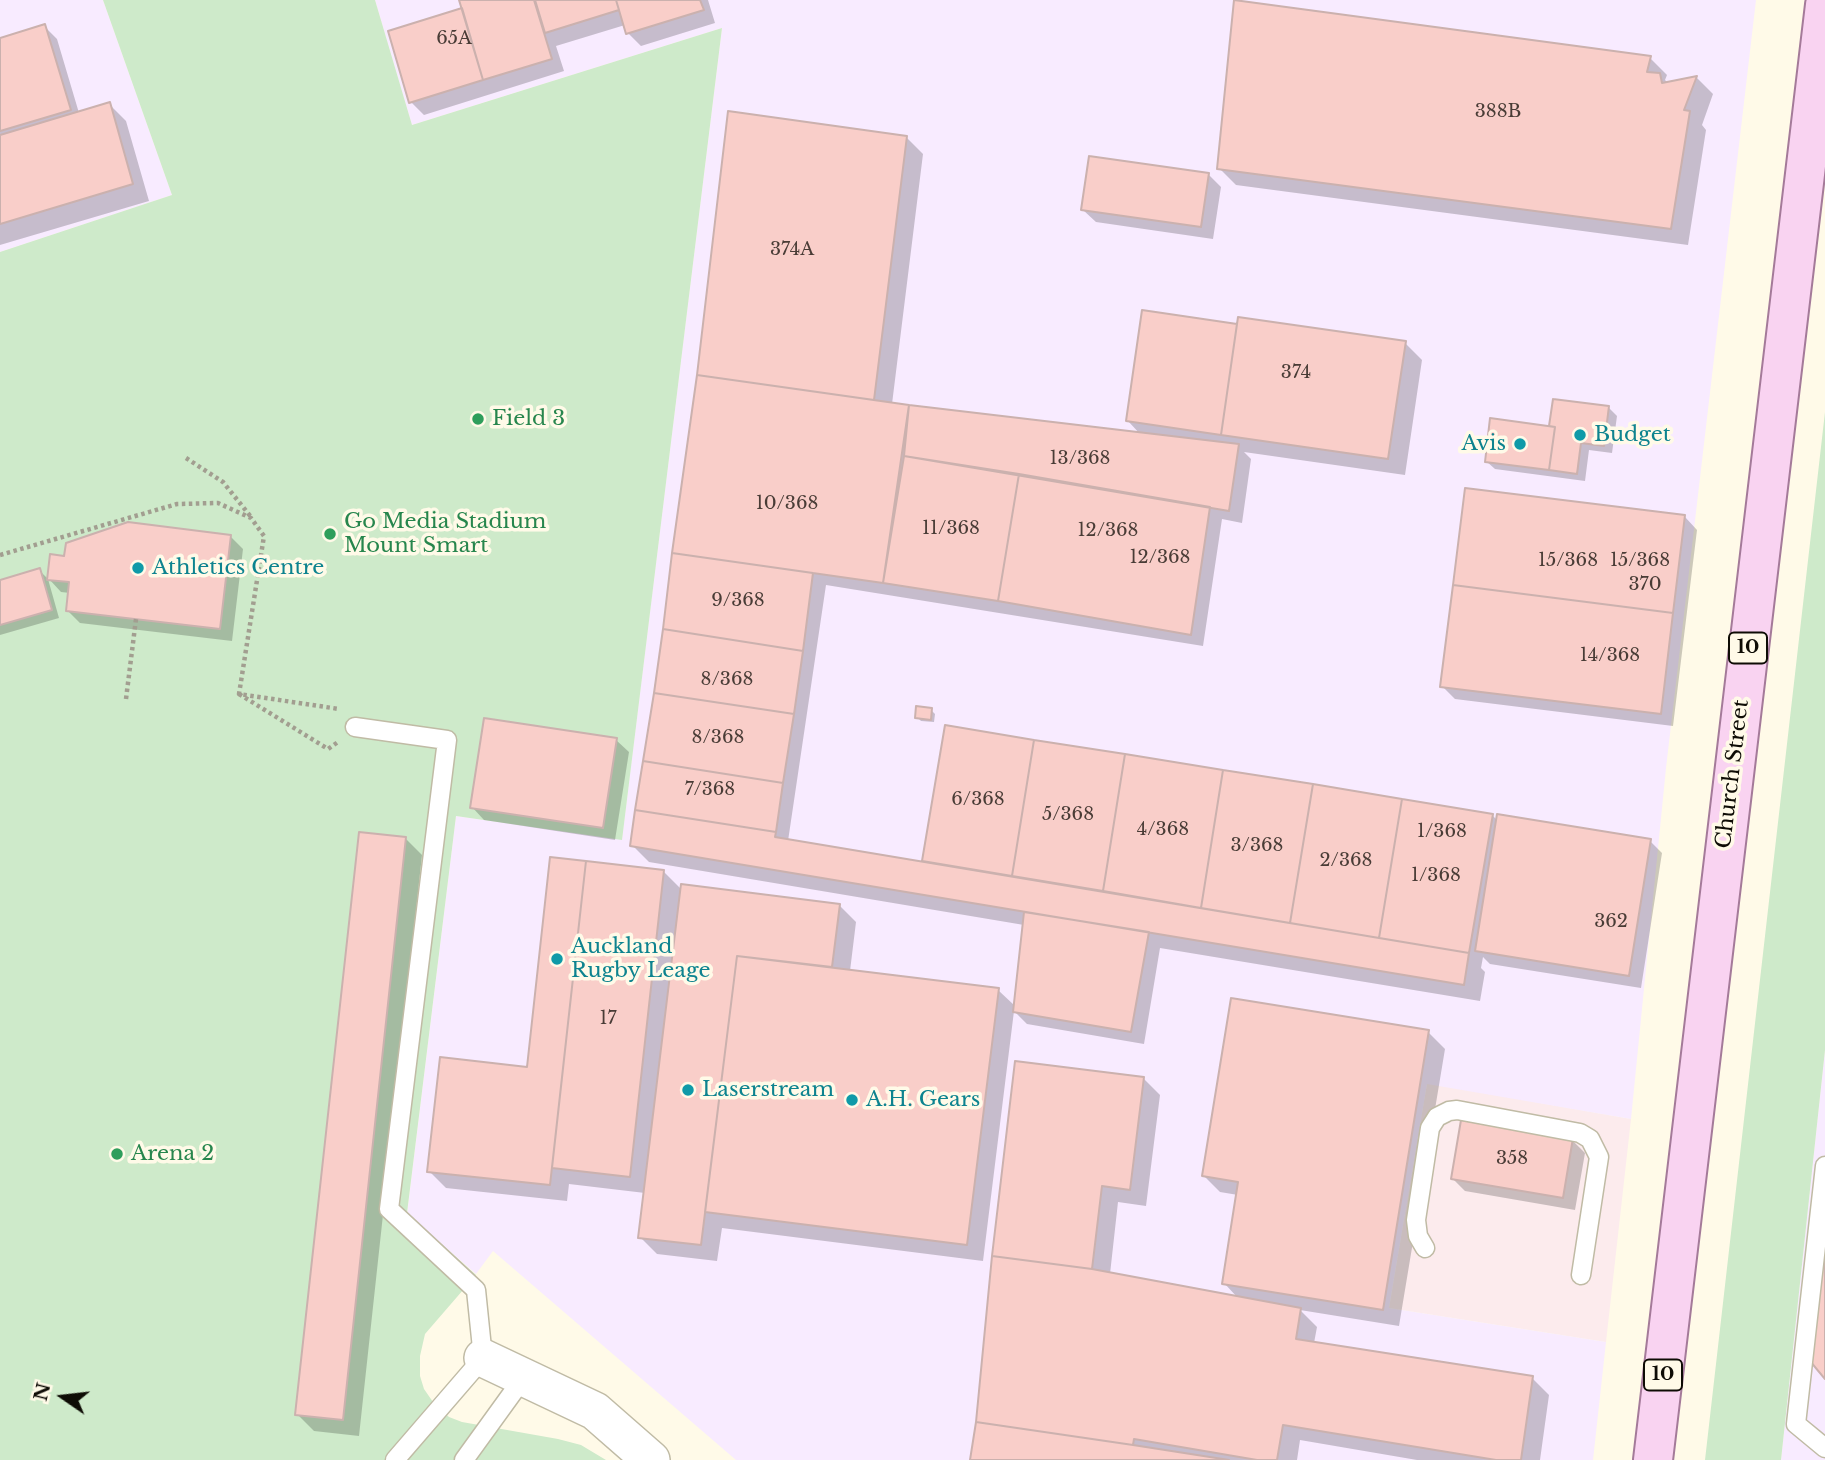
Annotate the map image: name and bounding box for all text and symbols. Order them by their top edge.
house number: 65A [436,28,472,50]
house number: 388B [1475,101,1521,123]
house number: 374A [770,239,814,261]
house number: 374 [1281,362,1311,384]
place label: Field 3 [492,406,565,432]
marker: Field 3 [470,411,486,427]
place label: Budget [1594,422,1671,448]
marker: Budget [1572,427,1588,443]
place label: Avis [1461,431,1506,457]
marker: Avis [1512,436,1528,452]
house number: 13/368 [1050,448,1110,470]
house number: 10/368 [756,493,818,515]
place label: Go Media Stadium Mount Smart [344,509,546,559]
house number: 11/368 [922,518,980,540]
house number: 12/368 [1078,520,1138,542]
marker: Go Media Stadium Mount Smart [322,526,338,542]
house number: 12/368 [1130,547,1190,569]
house number: 15/368 [1538,550,1598,572]
house number: 15/368 [1610,550,1670,572]
place label: Athletics Centre [152,555,324,581]
marker: Athletics Centre [130,560,146,576]
house number: 370 [1629,574,1661,596]
house number: 9/368 [711,590,765,612]
road number: 10 [1729,632,1767,664]
house number: 14/368 [1580,645,1640,667]
house number: 8/368 [701,669,753,691]
street label: Church Street [1711,698,1755,850]
house number: 8/368 [692,727,744,749]
house number: 7/368 [685,779,735,801]
house number: 6/368 [951,789,1005,811]
house number: 5/368 [1042,804,1094,826]
house number: 4/368 [1137,819,1189,841]
house number: 1/368 [1417,821,1467,843]
house number: 3/368 [1231,835,1283,857]
house number: 2/368 [1320,850,1372,872]
house number: 1/368 [1411,865,1461,887]
house number: 362 [1594,911,1628,933]
place label: Auckland Rugby Leage [571,934,710,984]
marker: Auckland Rugby Leage [549,951,565,967]
house number: 17 [599,1008,617,1030]
place label: Laserstream [702,1077,834,1103]
marker: Laserstream [680,1082,696,1098]
place label: A.H. Gears [866,1087,980,1113]
marker: A.H. Gears [844,1092,860,1108]
place label: Arena 2 [131,1141,214,1167]
marker: Arena 2 [109,1146,125,1162]
house number: 358 [1496,1148,1528,1170]
road number: 10 [1644,1359,1682,1390]
north arrow [28,1362,98,1432]
text: N [29,1380,55,1403]

